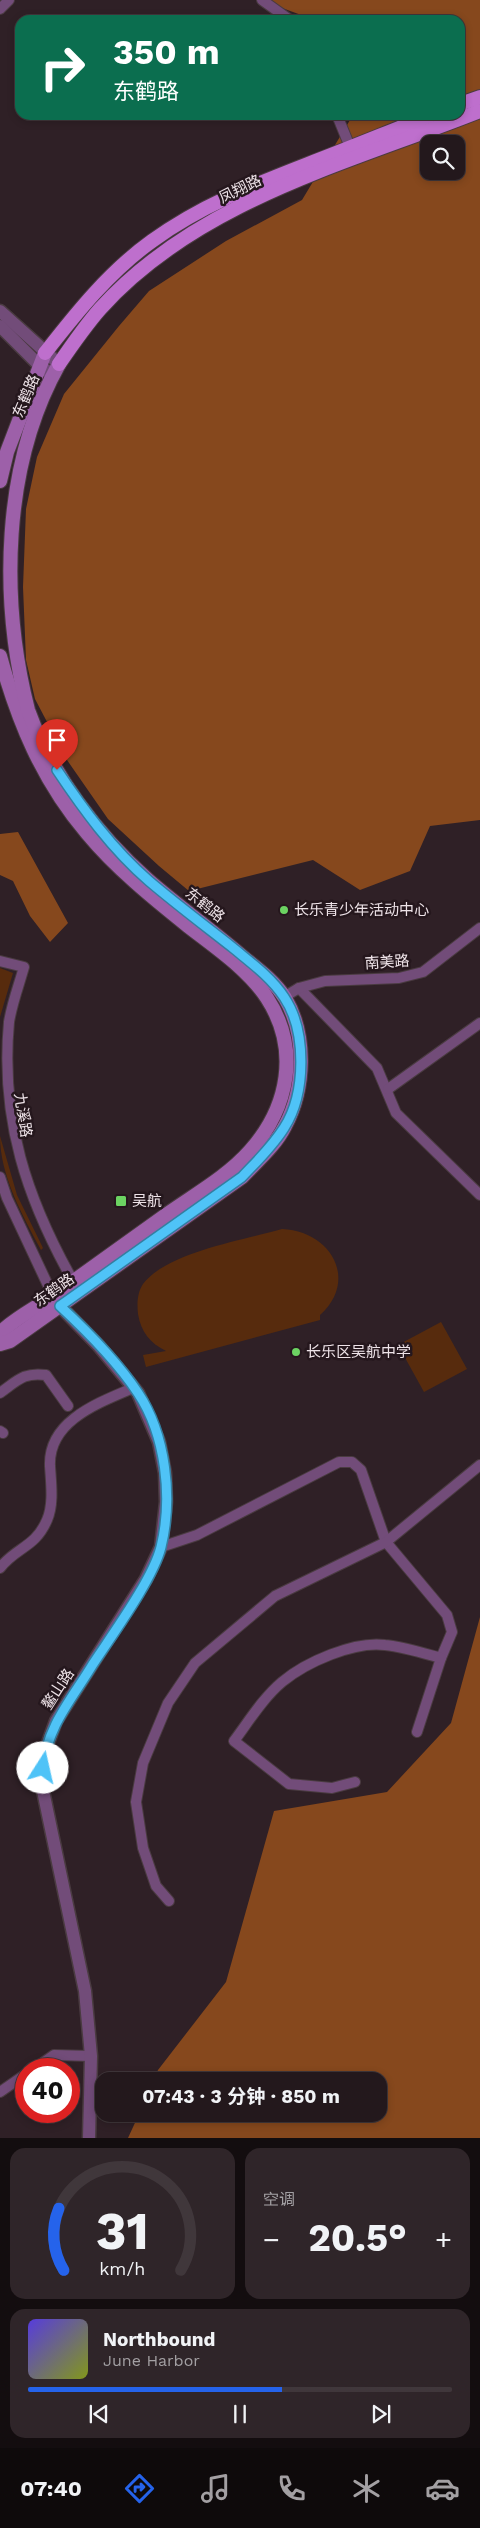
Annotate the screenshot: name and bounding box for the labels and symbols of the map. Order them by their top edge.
street label: 凤翔路 [216,171,264,207]
street label: 东鹤路 [9,372,43,420]
pin [36,719,78,770]
street label: 东鹤路 [182,884,228,926]
place label: 长乐青少年活动中心 [294,901,429,919]
marker: 长乐青少年活动中心 [278,904,290,916]
street label: 南美路 [364,951,410,973]
street label: 九溪路 [11,1091,35,1139]
place label: 吴航 [132,1192,162,1210]
marker: 吴航 [114,1194,128,1208]
street label: 东鹤路 [30,1270,78,1310]
place label: 长乐区吴航中学 [306,1343,411,1361]
marker: 长乐区吴航中学 [290,1346,302,1358]
street label: 鳌山路 [38,1665,78,1713]
position arrow [16,1741,68,1793]
speed limit sign: 40 [15,2058,80,2123]

